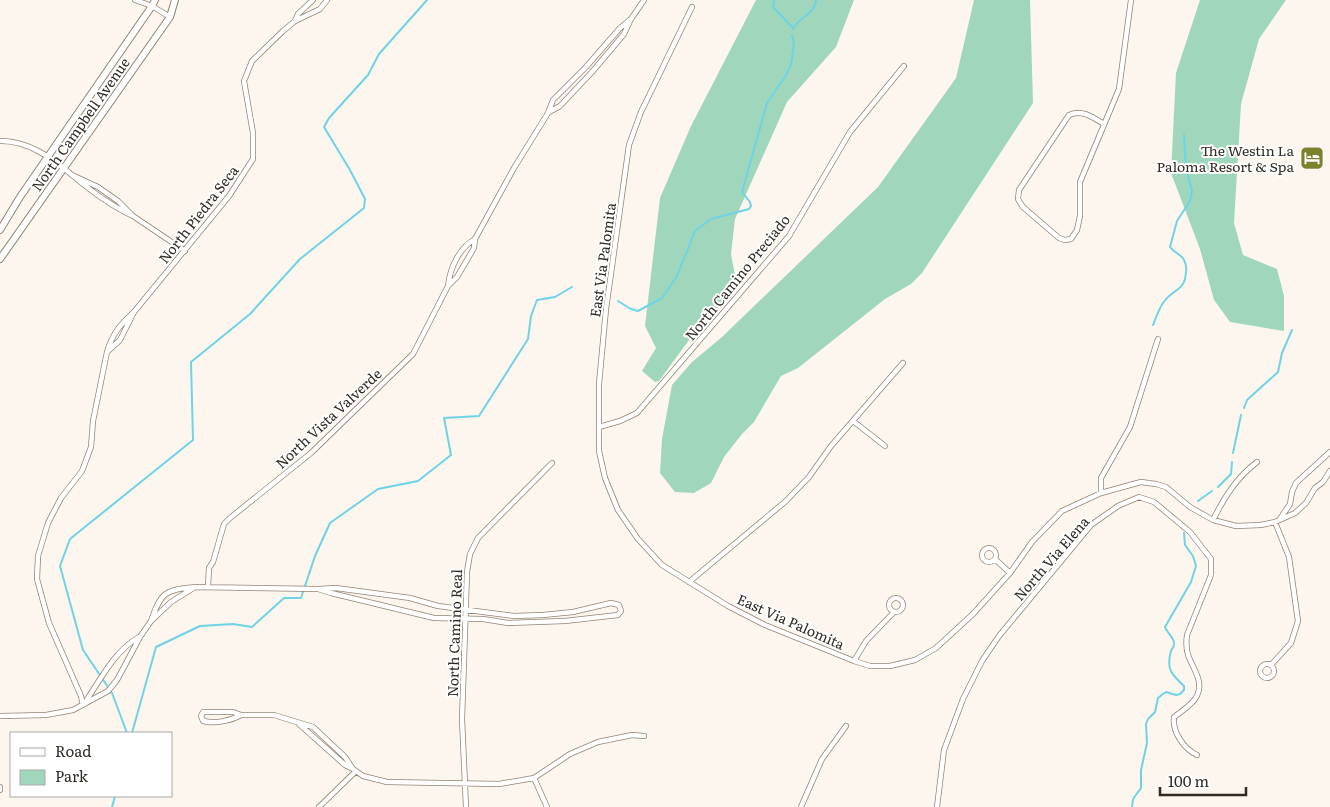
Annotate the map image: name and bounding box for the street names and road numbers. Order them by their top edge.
street label: North Campbell Avenue [26,53,134,195]
street label: North Piedra Seca [153,160,243,267]
street label: East Via Palomita [584,201,620,319]
street label: North Camino Preciado [680,210,794,344]
street label: North Vista Valverde [270,363,386,473]
street label: North Via Elena [1009,511,1094,605]
street label: North Camino Real [442,568,466,697]
street label: East Via Palomita [734,588,848,654]

